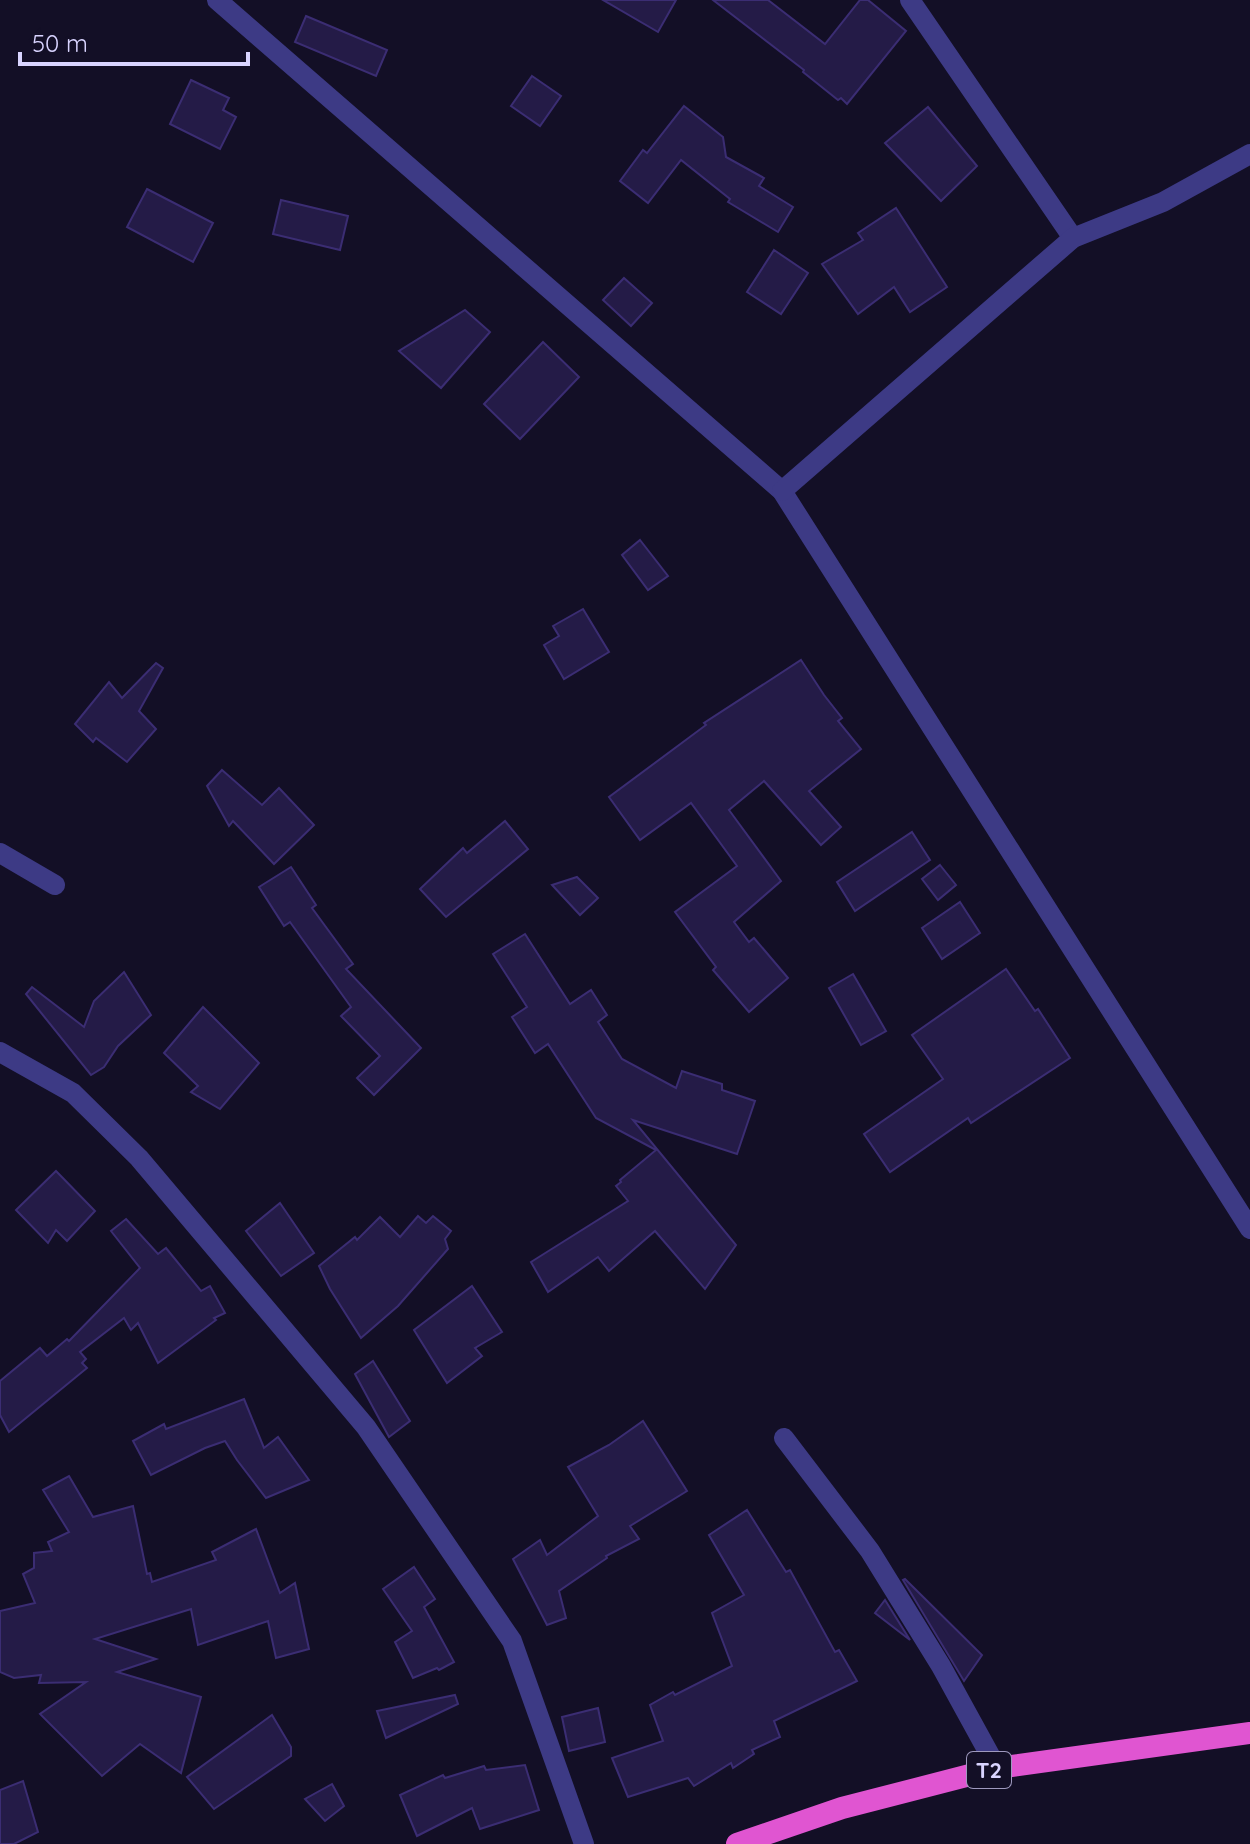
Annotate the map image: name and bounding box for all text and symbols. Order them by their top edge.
scale bar [20,16,248,66]
text: 50 m [32,28,88,58]
road number: T2 [967,1752,1011,1788]

